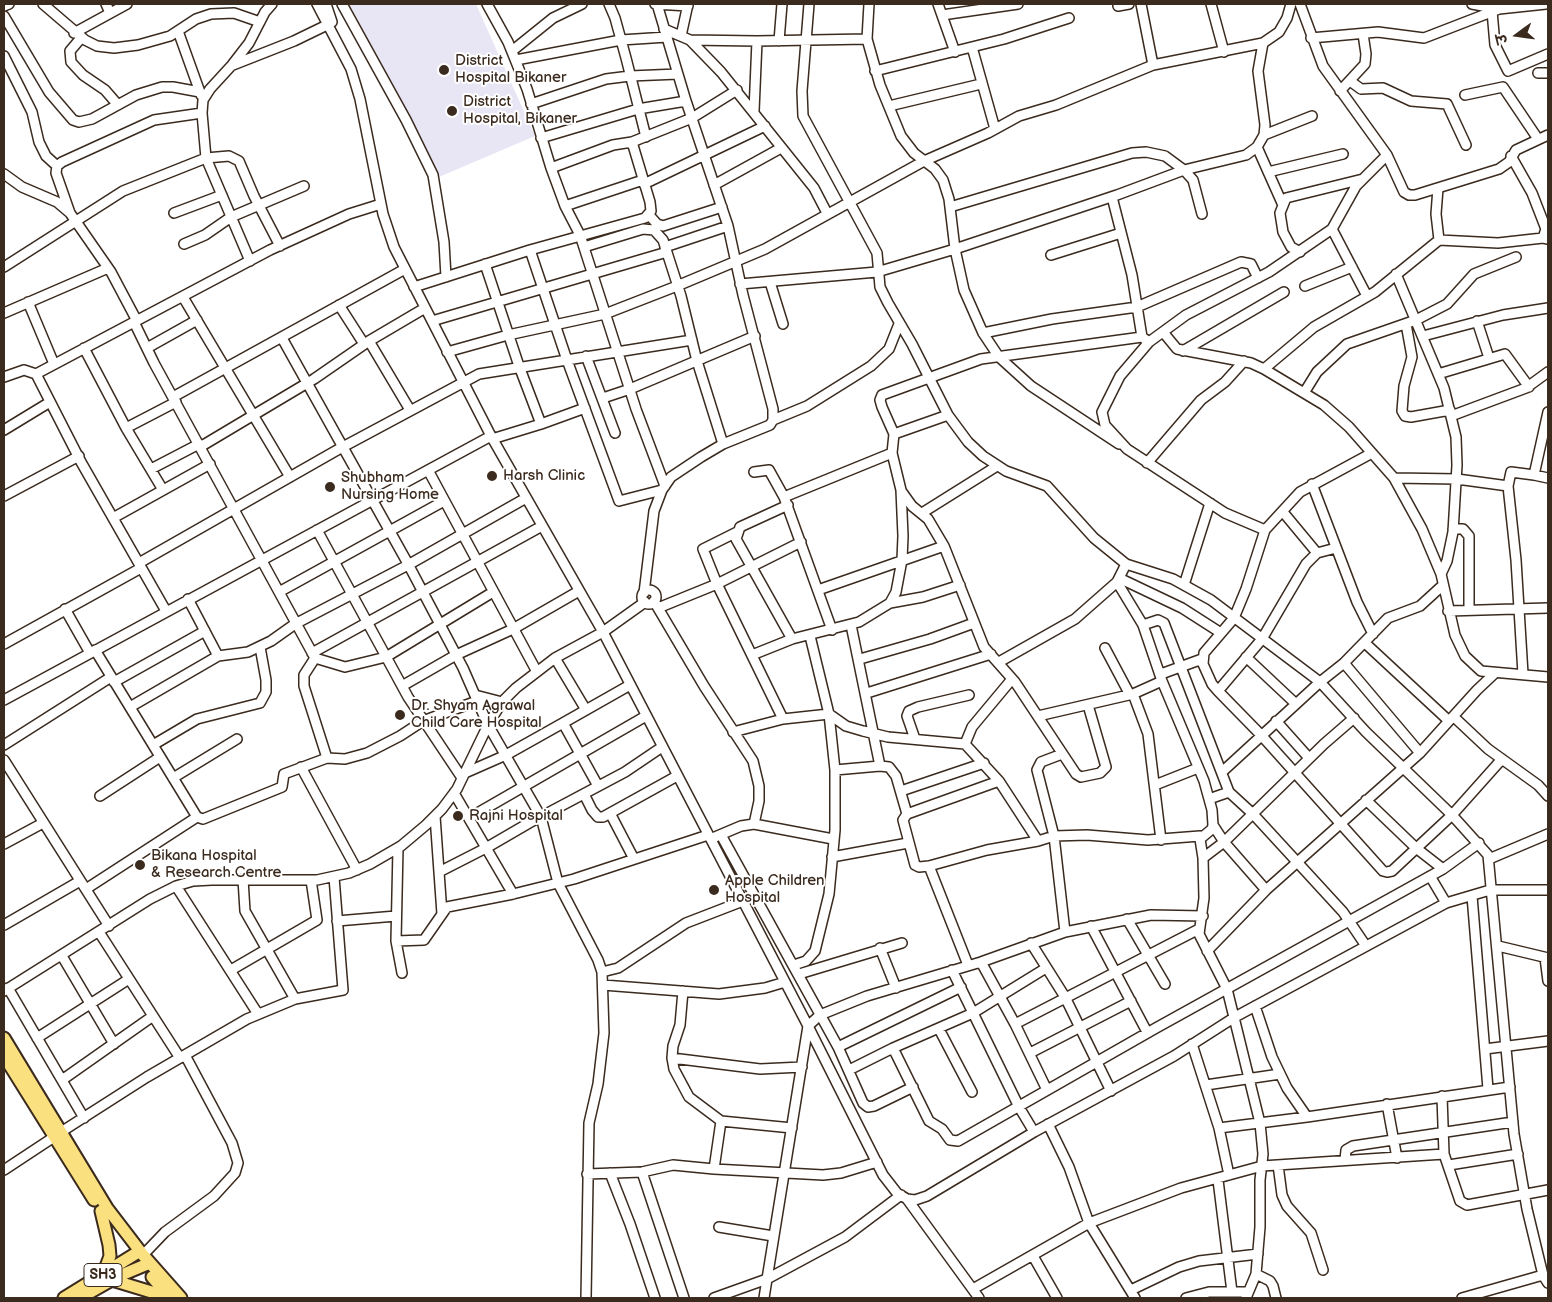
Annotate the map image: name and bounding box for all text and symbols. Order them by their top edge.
north arrow [1492,10,1542,60]
text: उ [1493,32,1511,45]
place label: District Hospital Bikaner [455,52,566,87]
marker: District Hospital Bikaner [437,63,451,77]
place label: District Hospital, Bikaner [463,93,577,128]
marker: District Hospital, Bikaner [445,104,459,118]
place label: Harsh Clinic [503,467,585,485]
place label: Shubham Nursing Home [341,469,439,504]
marker: Harsh Clinic [485,469,499,483]
marker: Shubham Nursing Home [323,480,337,494]
place label: Dr. Shyam Agrawal Child Care Hospital [411,697,542,732]
marker: Dr. Shyam Agrawal Child Care Hospital [393,708,407,722]
place label: Rajni Hospital [469,807,563,825]
marker: Rajni Hospital [451,809,465,823]
place label: Bikana Hospital & Research Centre [151,847,281,882]
marker: Bikana Hospital & Research Centre [133,858,147,872]
place label: Apple Children Hospital [725,872,825,907]
marker: Apple Children Hospital [707,883,721,897]
road number: SH3 [84,1264,122,1286]

